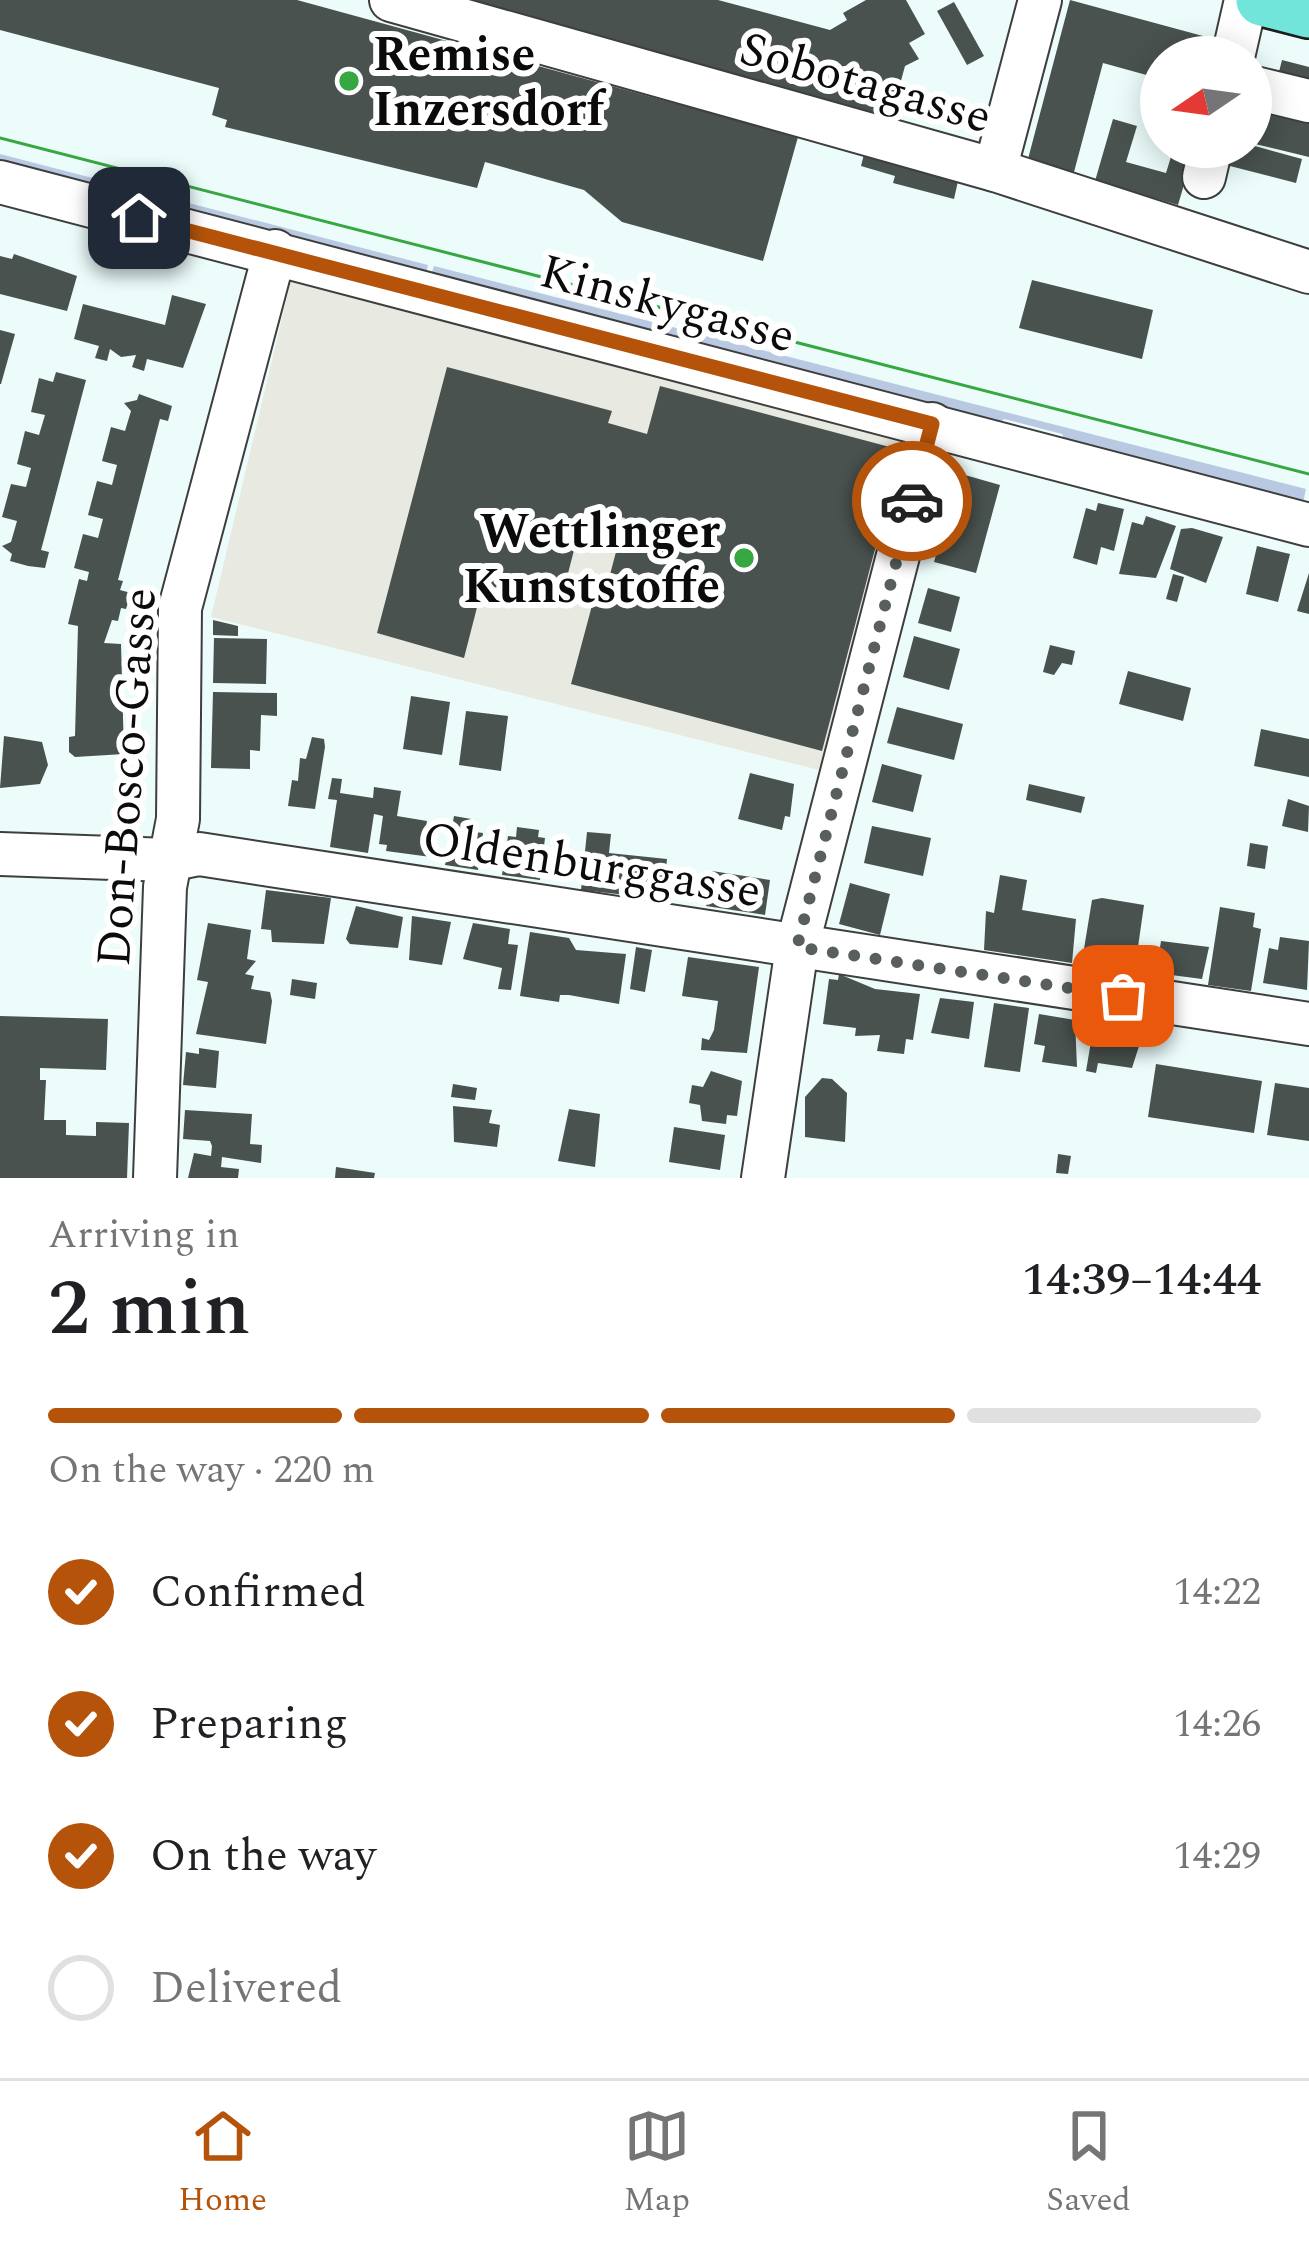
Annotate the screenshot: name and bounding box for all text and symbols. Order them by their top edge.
street label: Sobotagasse [731,13,1000,154]
place label: Remise Inzersdorf [373,19,607,147]
north arrow [1140,36,1272,168]
map controls [1140,36,1272,168]
marker: Remise Inzersdorf [336,68,362,94]
pin [88,167,190,269]
icon: home [106,185,172,251]
street label: Kinskygasse [532,235,803,373]
courier [852,441,972,561]
icon: car [879,468,945,534]
place label: Wettlinger Kunststoffe [463,496,721,624]
marker: Wettlinger Kunststoffe [731,545,757,571]
street label: Don-Bosco-Gasse [78,585,177,969]
street label: Oldenburggasse [417,803,766,928]
pin [1072,945,1174,1047]
icon: bag [1090,963,1156,1029]
text: Arriving in [48,1206,240,1265]
text: 14:39–14:44 [1022,1246,1261,1315]
text: 2 min [48,1250,250,1369]
text: On the way · 220 m [48,1441,375,1500]
text: Confirmed [150,1558,366,1627]
icon: check [48,1559,114,1625]
text: 14:22 [1173,1563,1261,1622]
text: Preparing [150,1690,348,1759]
icon: check [48,1691,114,1757]
text: 14:26 [1173,1695,1261,1754]
text: On the way [150,1822,376,1891]
icon: check [48,1823,114,1889]
text: 14:29 [1173,1827,1261,1886]
text: Delivered [150,1954,342,2023]
tab: Home [178,2103,267,2225]
tab: Map [623,2103,690,2225]
tab: Saved [1046,2103,1131,2225]

